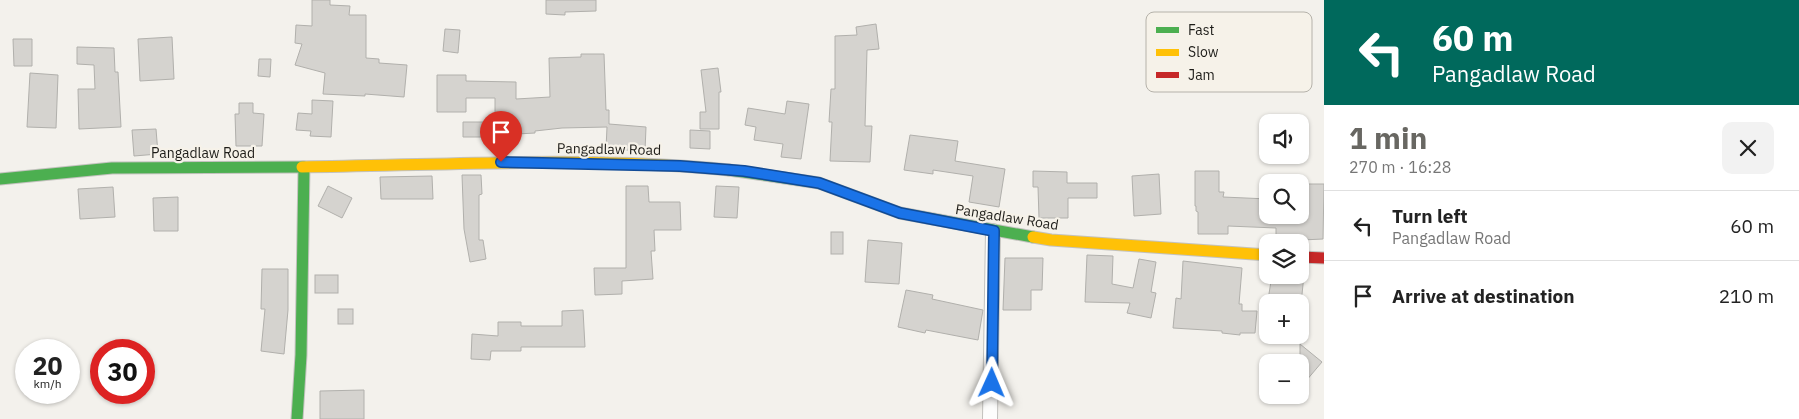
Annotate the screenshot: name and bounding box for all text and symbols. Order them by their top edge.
legend [1146,12,1312,92]
text: 60 m [1432,15,1514,61]
icon: left [1349,20,1414,85]
text: Fast [1188,21,1214,39]
text: Slow [1188,43,1219,61]
text: Pangadlaw Road [1432,59,1596,88]
text: Jam [1188,66,1215,84]
pin [480,111,522,162]
map controls [1259,114,1309,404]
button: sound [1259,114,1309,164]
icon: arrive [487,118,515,146]
text: 1 min [1349,118,1427,157]
button: close [1722,122,1774,174]
street label: Pangadlaw Road [557,139,661,159]
street label: Pangadlaw Road [151,144,255,162]
text: 270 m · 16:28 [1349,157,1451,177]
button: search [1259,174,1309,224]
street label: Pangadlaw Road [954,200,1060,234]
text: Turn left [1392,204,1468,228]
icon: left [1349,212,1377,240]
text: 60 m [1730,214,1774,238]
text: Pangadlaw Road [1392,228,1511,248]
button: layers [1259,234,1309,284]
icon: arrive [1349,282,1377,310]
text: Arrive at destination [1392,284,1575,308]
text: 210 m [1719,284,1774,308]
button: + [1259,294,1309,344]
speed limit sign: 30 [90,339,155,404]
text: 20 [32,349,63,382]
button: − [1259,354,1309,404]
position arrow [965,356,1017,408]
text: km/h [33,376,62,391]

